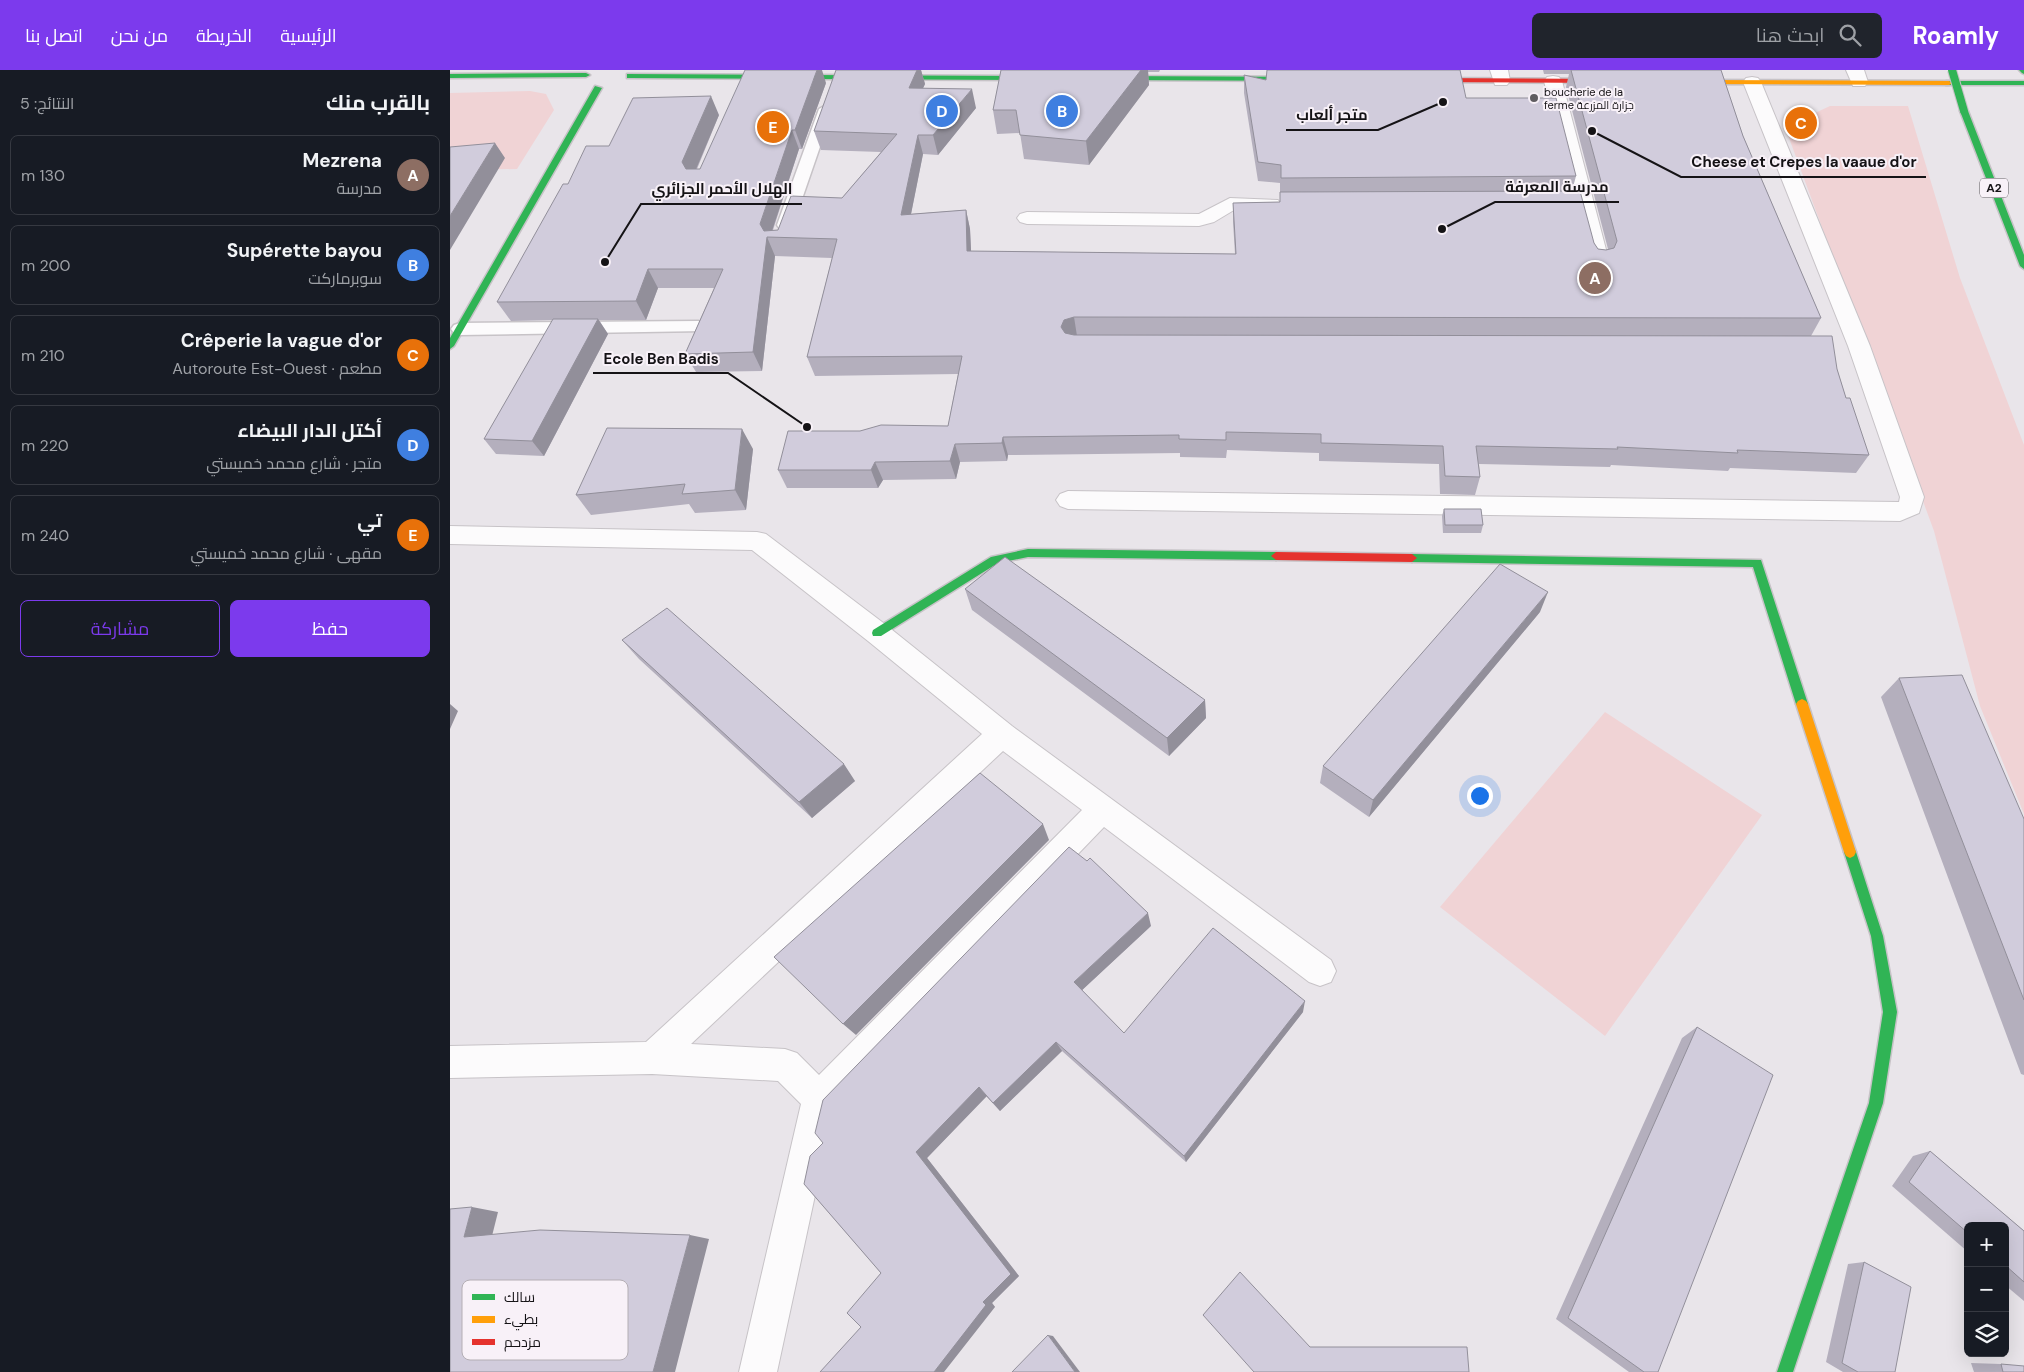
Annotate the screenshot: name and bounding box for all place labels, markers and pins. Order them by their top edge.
place label: boucherie de la ferme جزارة المزرعة [1544,85,1634,112]
pin: D [926,92,958,130]
pin: B [1046,92,1078,130]
marker: boucherie de la ferme جزارة المزرعة [1528,92,1540,104]
callout: متجر ألعاب [1286,100,1378,130]
pin: C [1785,104,1817,142]
pin: E [757,108,789,146]
callout: Cheese et Crepes la vaaue d'or [1681,147,1926,177]
callout: مدرسة المعرفة [1495,172,1619,202]
callout: الهلال الأحمر الجزائري [641,174,802,204]
pin: A [1579,259,1611,297]
callout: Ecole Ben Badis [593,343,728,373]

